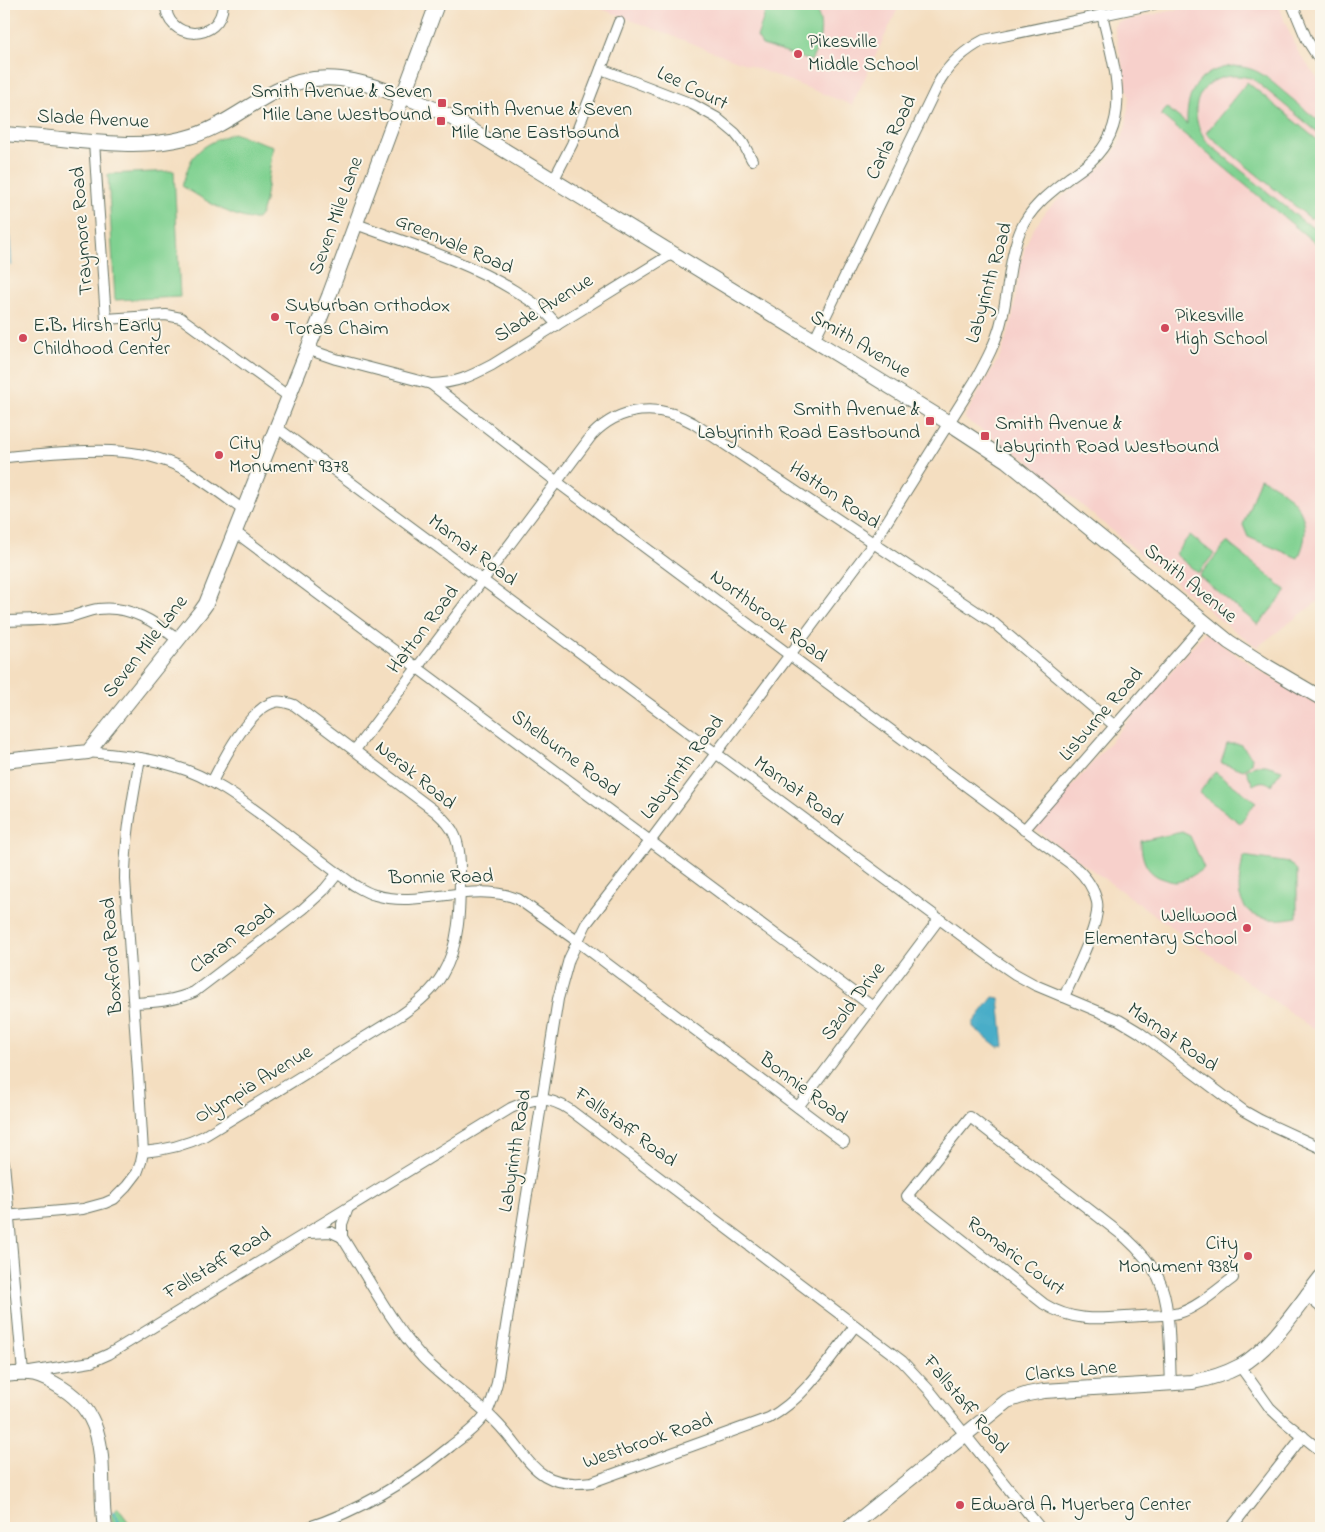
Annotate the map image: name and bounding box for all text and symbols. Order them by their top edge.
place label: Pikesville Middle School [808,28,918,80]
marker: Pikesville Middle School [792,48,804,60]
street label: Lee Court [651,59,733,119]
place label: Smith Avenue & Seven Mile Lane Westbound [251,78,432,130]
street label: Carla Road [859,91,925,185]
place label: Smith Avenue & Seven Mile Lane Eastbound [451,96,632,148]
marker: Smith Avenue & Seven Mile Lane Westbound [436,97,448,109]
street label: Slade Avenue [36,103,150,137]
marker: Smith Avenue & Seven Mile Lane Eastbound [435,115,447,127]
street label: Seven Mile Lane [302,153,372,279]
street label: Traymore Road [64,166,102,296]
street label: Greenvale Road [390,207,518,283]
street label: Labyrinth Road [959,219,1021,347]
street label: Slade Avenue [489,267,599,351]
place label: Suburban Orthodox Toras Chaim [285,292,450,344]
place label: Pikesville High School [1175,302,1268,355]
street label: Smith Avenue [804,303,916,387]
marker: Suburban Orthodox Toras Chaim [269,311,281,323]
place label: E.B. Hirsh Early Childhood Center [33,312,171,364]
marker: Pikesville High School [1159,322,1171,334]
marker: E.B. Hirsh Early Childhood Center [17,332,29,344]
place label: Smith Avenue & Labyrinth Road Eastbound [697,396,920,448]
place label: Smith Avenue & Labyrinth Road Westbound [995,410,1219,462]
marker: Smith Avenue & Labyrinth Road Eastbound [924,415,936,427]
place label: City Monument 9378 [229,430,349,482]
marker: Smith Avenue & Labyrinth Road Westbound [979,430,991,442]
marker: City Monument 9378 [213,449,225,461]
street label: Hatton Road [783,455,885,537]
street label: Marnat Road [421,508,523,594]
street label: Smith Avenue [1137,537,1243,631]
street label: Northbrook Road [703,563,833,671]
street label: Hatton Road [381,579,467,681]
street label: Seven Mile Lane [96,589,196,705]
street label: Lisburne Road [1053,661,1151,769]
street label: Shelburne Road [504,703,626,805]
street label: Labyrinth Road [634,710,732,826]
street label: Nerak Road [368,734,462,818]
street label: Marnat Road [747,749,849,835]
street label: Bonnie Road [387,863,494,893]
street label: Boxford Road [94,897,132,1016]
street label: Claran Road [184,898,282,982]
place label: Wellwood Elementary School [1084,902,1237,954]
marker: Wellwood Elementary School [1241,922,1253,934]
street label: Szold Drive [815,956,893,1048]
street label: Marnat Road [1121,996,1223,1080]
street label: Olympia Avenue [189,1038,319,1132]
street label: Bonnie Road [752,1045,854,1132]
street label: Fallstaff Road [567,1080,682,1175]
street label: Labyrinth Road [492,1087,540,1215]
street label: Romaric Court [959,1210,1071,1304]
street label: Fallstaff Road [158,1220,277,1308]
place label: City Monument 9384 [1118,1230,1238,1282]
marker: City Monument 9384 [1242,1250,1254,1262]
street label: Fallstaff Road [914,1349,1015,1461]
street label: Clarks Lane [1024,1354,1118,1390]
street label: Westbrook Road [579,1406,717,1478]
place label: Edward A. Myerberg Center [970,1491,1192,1521]
marker: Edward A. Myerberg Center [954,1499,966,1511]

